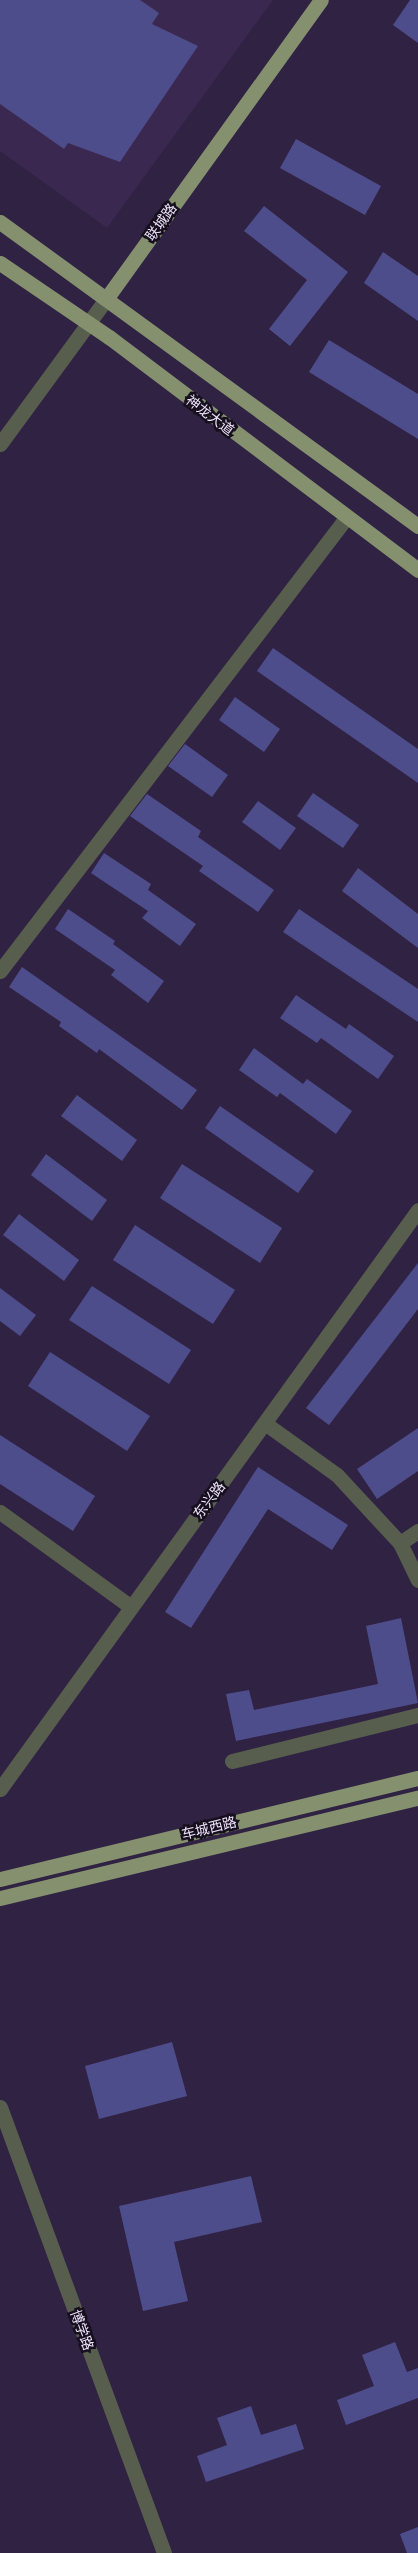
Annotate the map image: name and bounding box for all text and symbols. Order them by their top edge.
street label: 联城路 [142,200,180,244]
street label: 神龙大道 [183,391,237,439]
street label: 东兴路 [190,1478,228,1522]
street label: 车城西路 [180,1813,238,1843]
street label: 博学路 [67,2307,97,2353]

